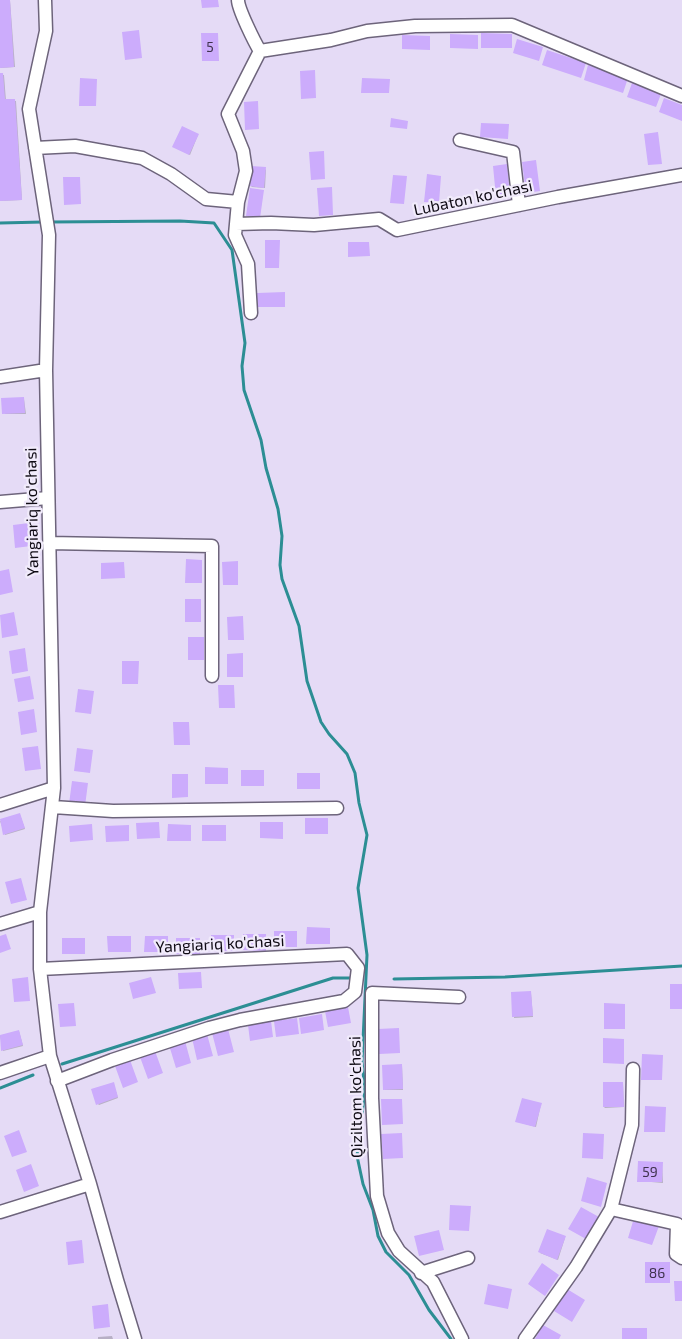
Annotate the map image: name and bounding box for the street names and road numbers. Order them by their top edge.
street label: Lubaton ko'chasi [412,176,534,220]
street label: Yangiariq ko'chasi [21,447,43,577]
street label: Yangiariq ko'chasi [155,931,285,957]
street label: Qiziltom ko'chasi [345,1036,367,1158]

